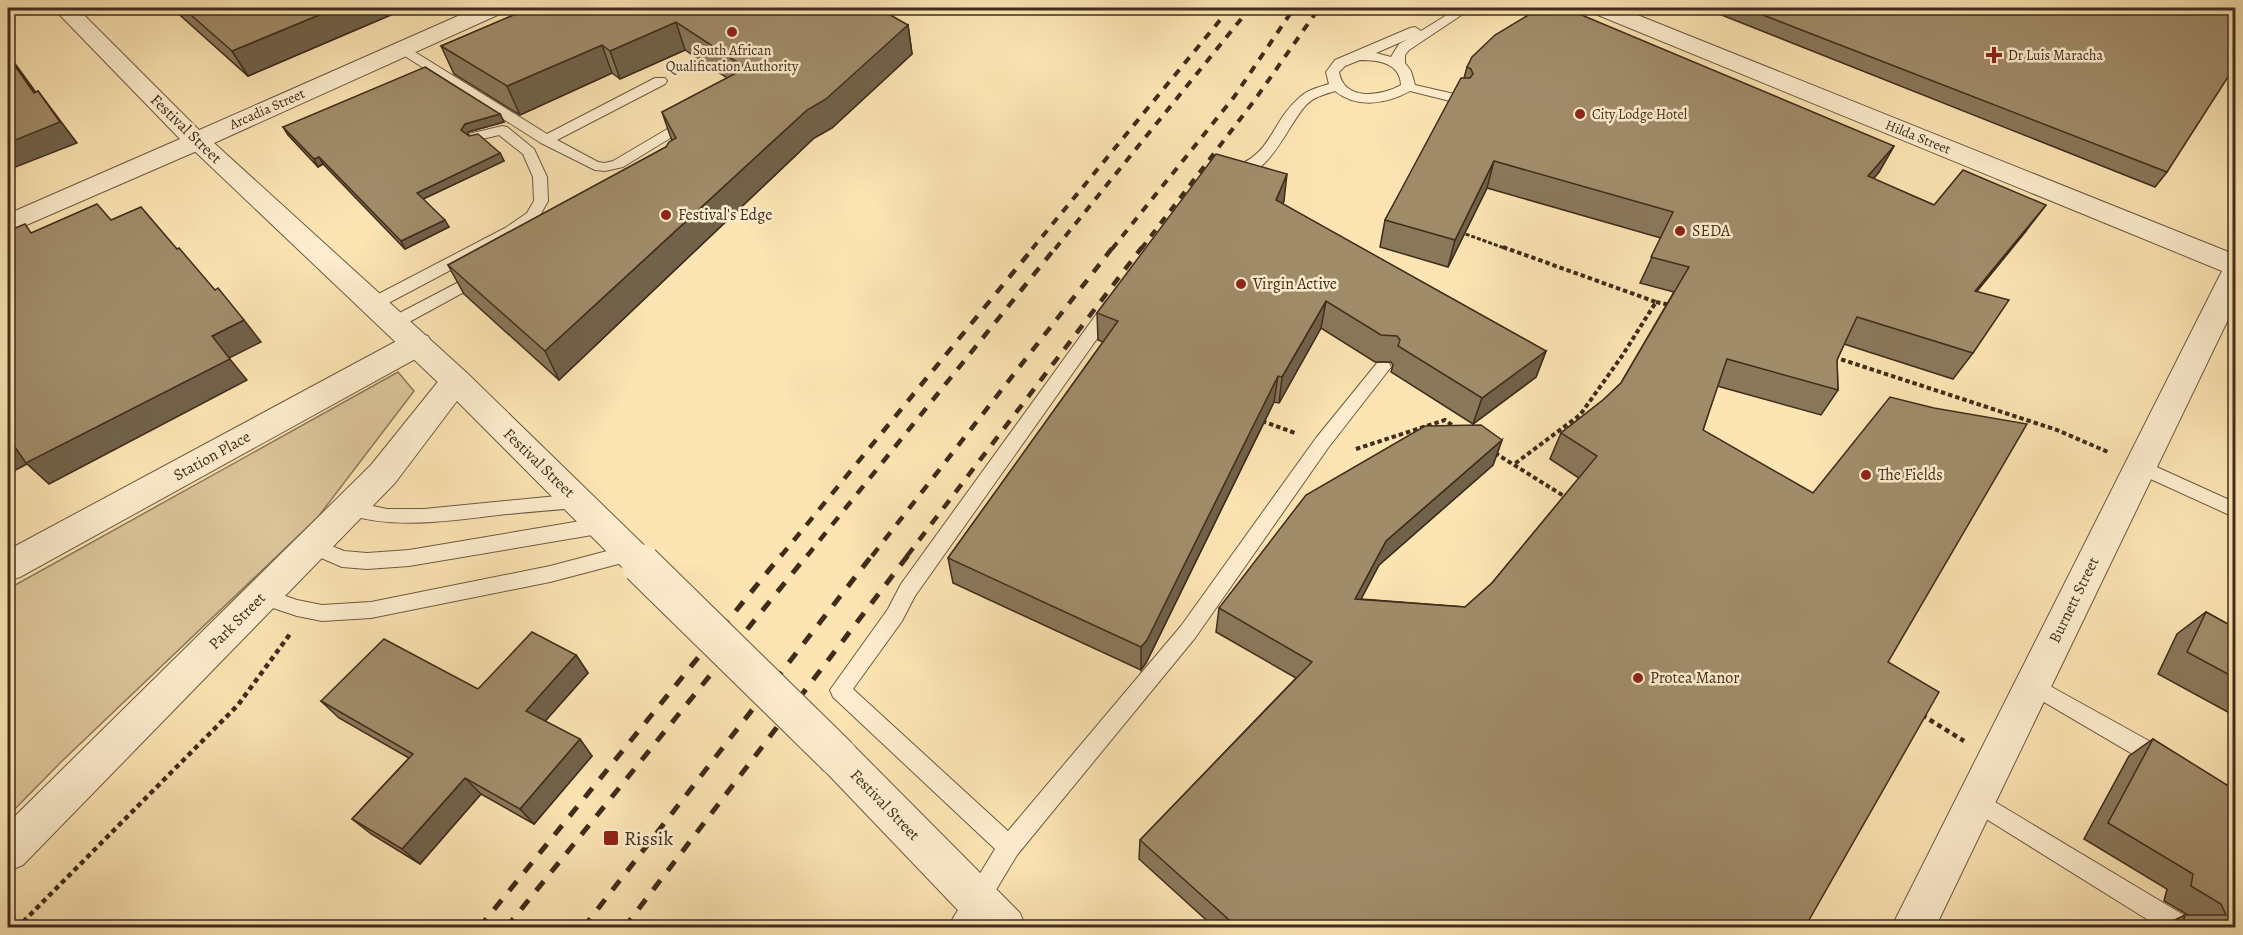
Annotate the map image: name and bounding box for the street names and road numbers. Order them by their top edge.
street label: Arcadia Street [225,84,308,134]
street label: Festival Street [145,89,227,169]
street label: Hilda Street [1882,115,1954,159]
street label: Festival Street [498,423,580,503]
street label: Station Place [170,426,254,486]
street label: Burnett Street [2044,553,2104,647]
street label: Park Street [204,588,270,654]
street label: Festival Street [845,764,925,846]

